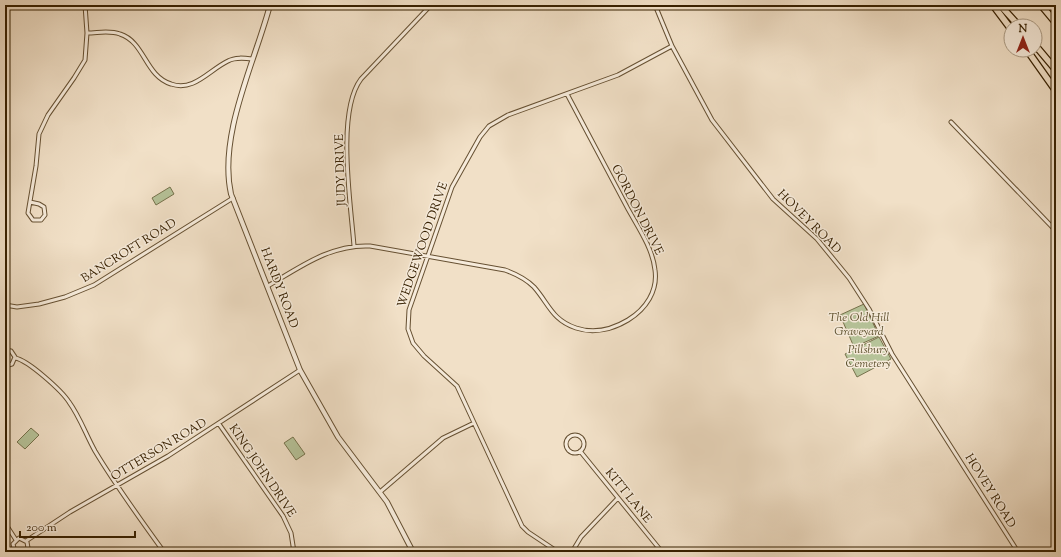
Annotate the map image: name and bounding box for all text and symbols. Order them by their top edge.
north arrow [1003,18,1043,58]
text: N [1018,21,1028,37]
street label: JUDY DRIVE [331,133,351,208]
street label: GORDON DRIVE [606,162,668,259]
street label: WEDGEWOOD DRIVE [393,179,453,310]
street label: HOVEY ROAD [773,186,845,258]
street label: BANCROFT ROAD [78,214,180,288]
street label: HARDY ROAD [255,245,303,331]
park label: The Old Hill Graveyard [829,309,889,341]
park label: Pillsbury Cemetery [845,341,891,373]
street label: OTTERSON ROAD [108,414,210,486]
street label: KING JOHN DRIVE [224,421,300,522]
street label: HOVEY ROAD [960,450,1020,532]
street label: KITT LANE [600,465,656,528]
scale bar [20,513,135,539]
text: 200 m [26,519,57,537]

